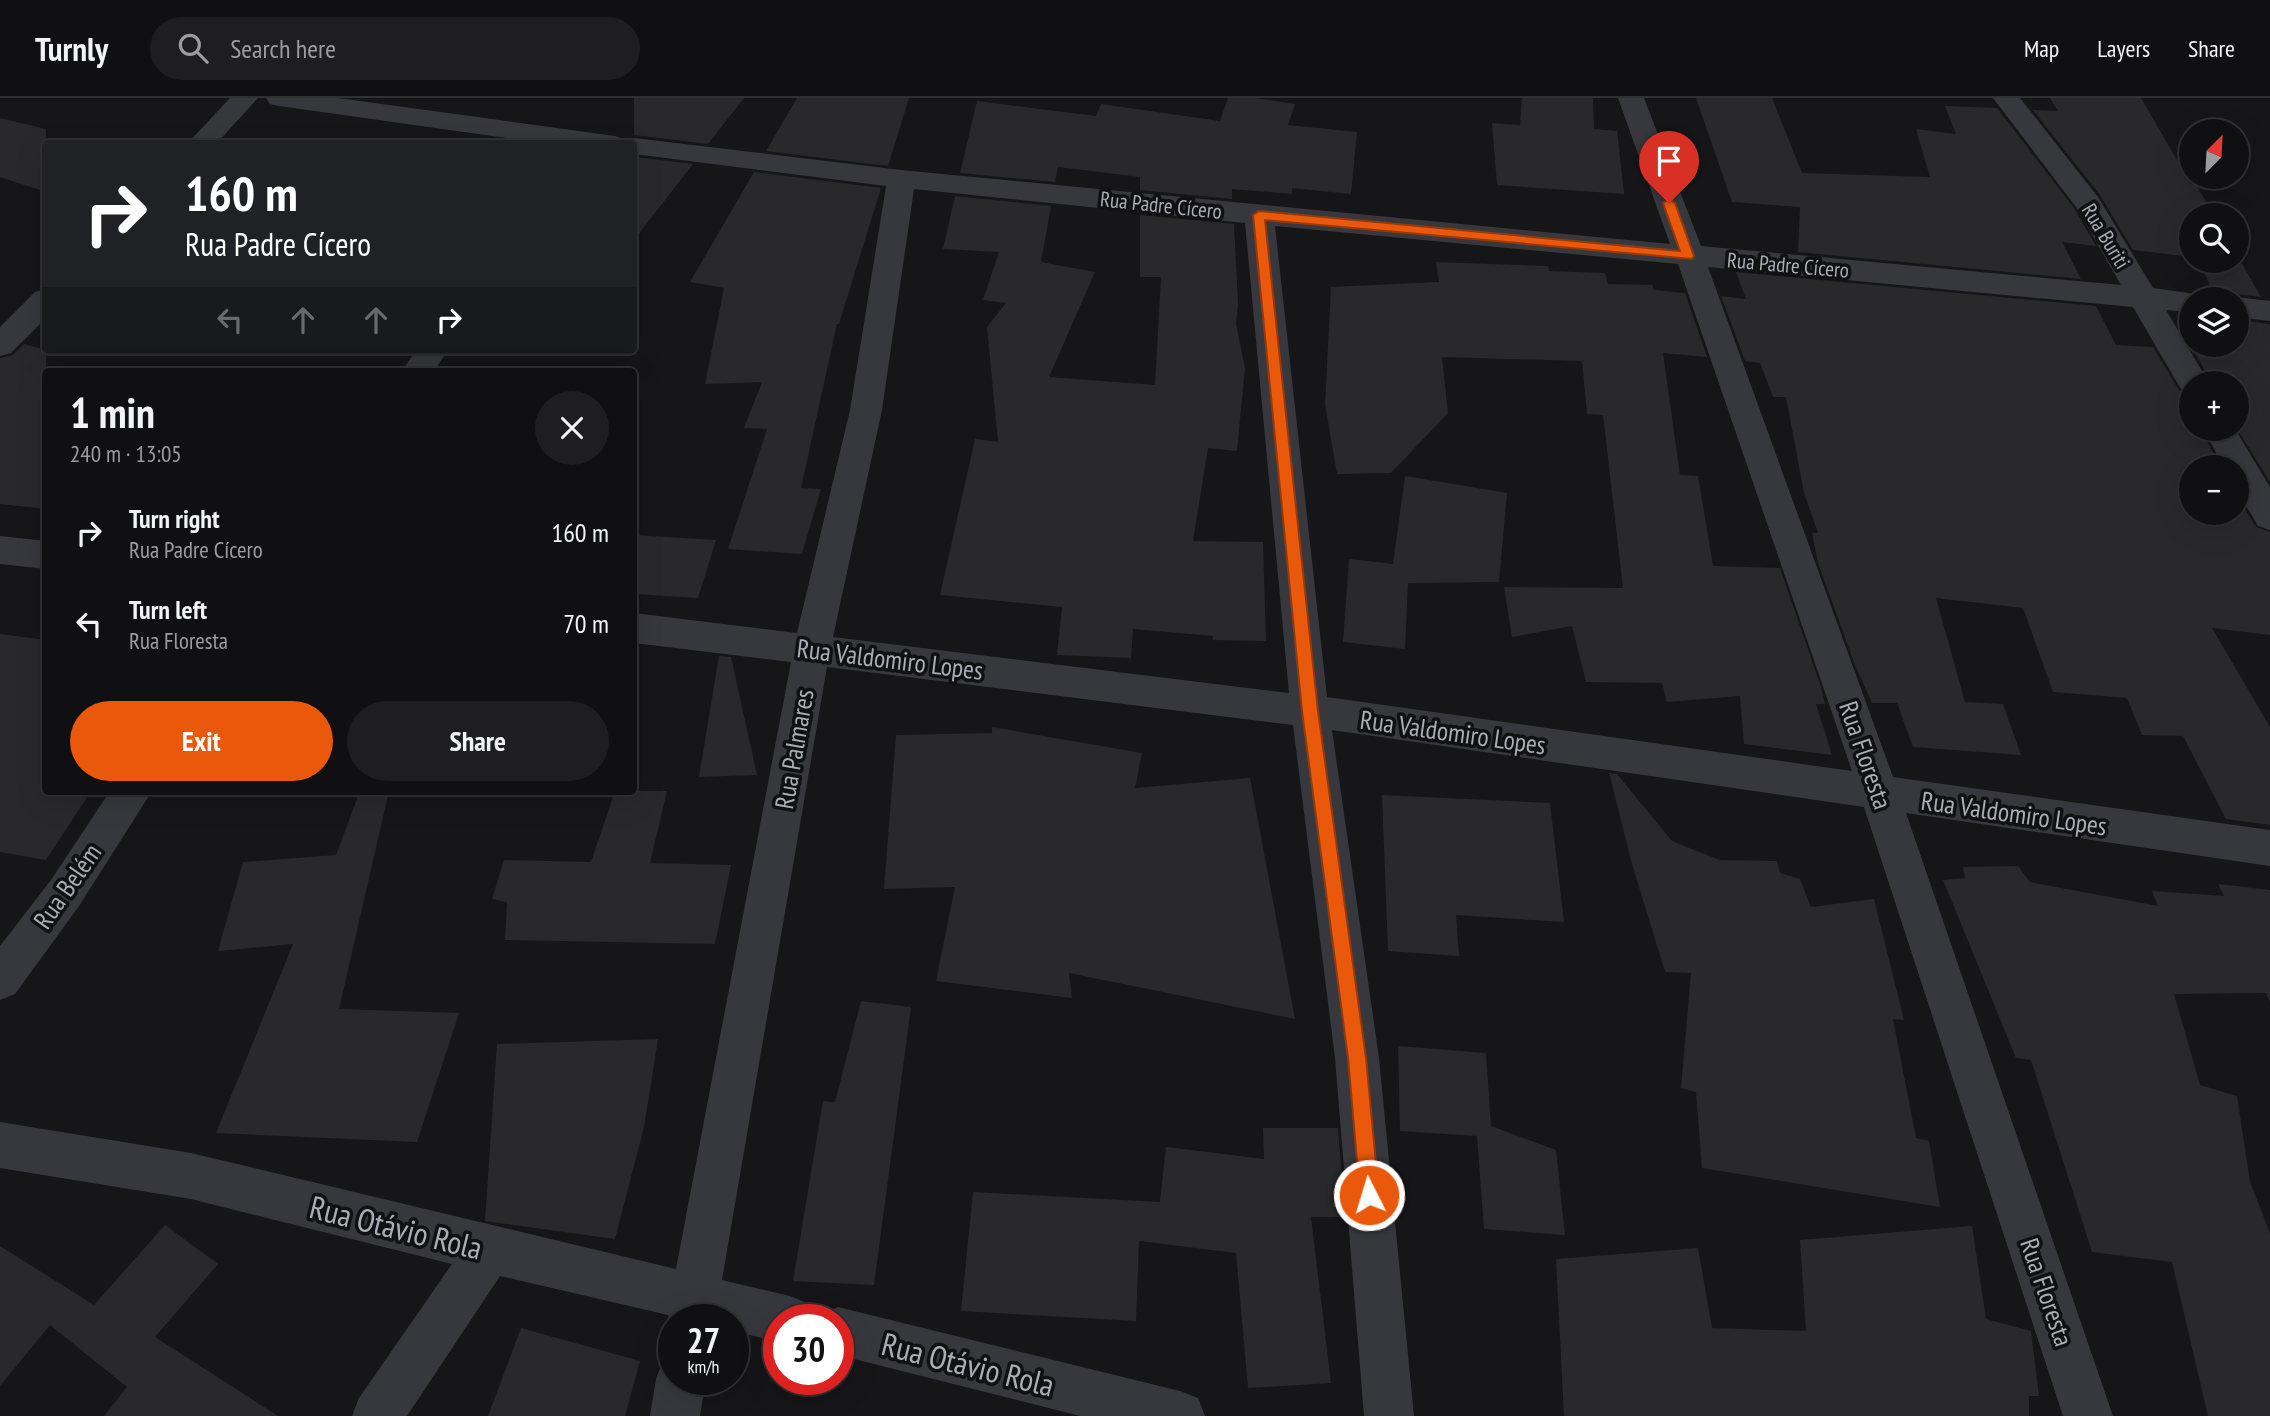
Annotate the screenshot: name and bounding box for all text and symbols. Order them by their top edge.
search box [150,17,640,80]
text: Turnly [35,27,108,70]
icon: search [174,29,212,67]
text: Search here [230,32,336,65]
text: Map [2024,33,2059,64]
text: Layers [2097,33,2150,64]
text: Share [2188,33,2235,64]
north arrow [2179,119,2249,189]
map controls [2179,119,2249,525]
pin [1639,131,1699,203]
icon: arrive [1650,142,1688,180]
text: 160 m [185,161,298,225]
icon: right [70,168,161,259]
street label: Rua Padre Cícero [1099,185,1223,225]
street label: Rua Buriti [2076,198,2136,274]
button: search [2179,203,2249,273]
text: Rua Padre Cícero [185,223,371,265]
street label: Rua Padre Cícero [1726,246,1850,284]
button: layers [2179,287,2249,357]
icon: left [211,301,249,339]
icon: ahead [284,301,322,339]
icon: ahead [357,301,395,339]
icon: right [430,301,468,339]
button: + [2179,371,2249,441]
text: 1 min [70,385,155,440]
button: close [535,391,609,465]
text: 240 m · 13:05 [70,439,182,468]
button: − [2179,455,2249,525]
text: Turn right [129,502,220,535]
icon: right [70,514,108,552]
text: 160 m [551,516,609,549]
text: Rua Padre Cícero [129,535,263,564]
text: Turn left [129,593,207,626]
icon: left [70,605,108,643]
text: 70 m [563,607,609,640]
text: Rua Floresta [129,626,228,655]
street label: Rua Valdomiro Lopes [795,631,985,687]
street label: Rua Palmares [767,686,821,812]
street label: Rua Floresta [1832,697,1900,813]
button: Exit [70,701,333,781]
button: Share [347,701,609,781]
street label: Rua Valdomiro Lopes [1358,703,1548,761]
street label: Rua Valdomiro Lopes [1919,784,2109,842]
street label: Rua Belém [26,837,108,935]
position arrow [1332,1158,1406,1232]
street label: Rua Otávio Rola [305,1185,487,1269]
street label: Rua Floresta [2013,1234,2081,1350]
speed limit sign: 30 [763,1304,854,1395]
text: 27 [687,1317,720,1363]
street label: Rua Otávio Rola [877,1322,1059,1406]
text: km/h [688,1355,719,1378]

